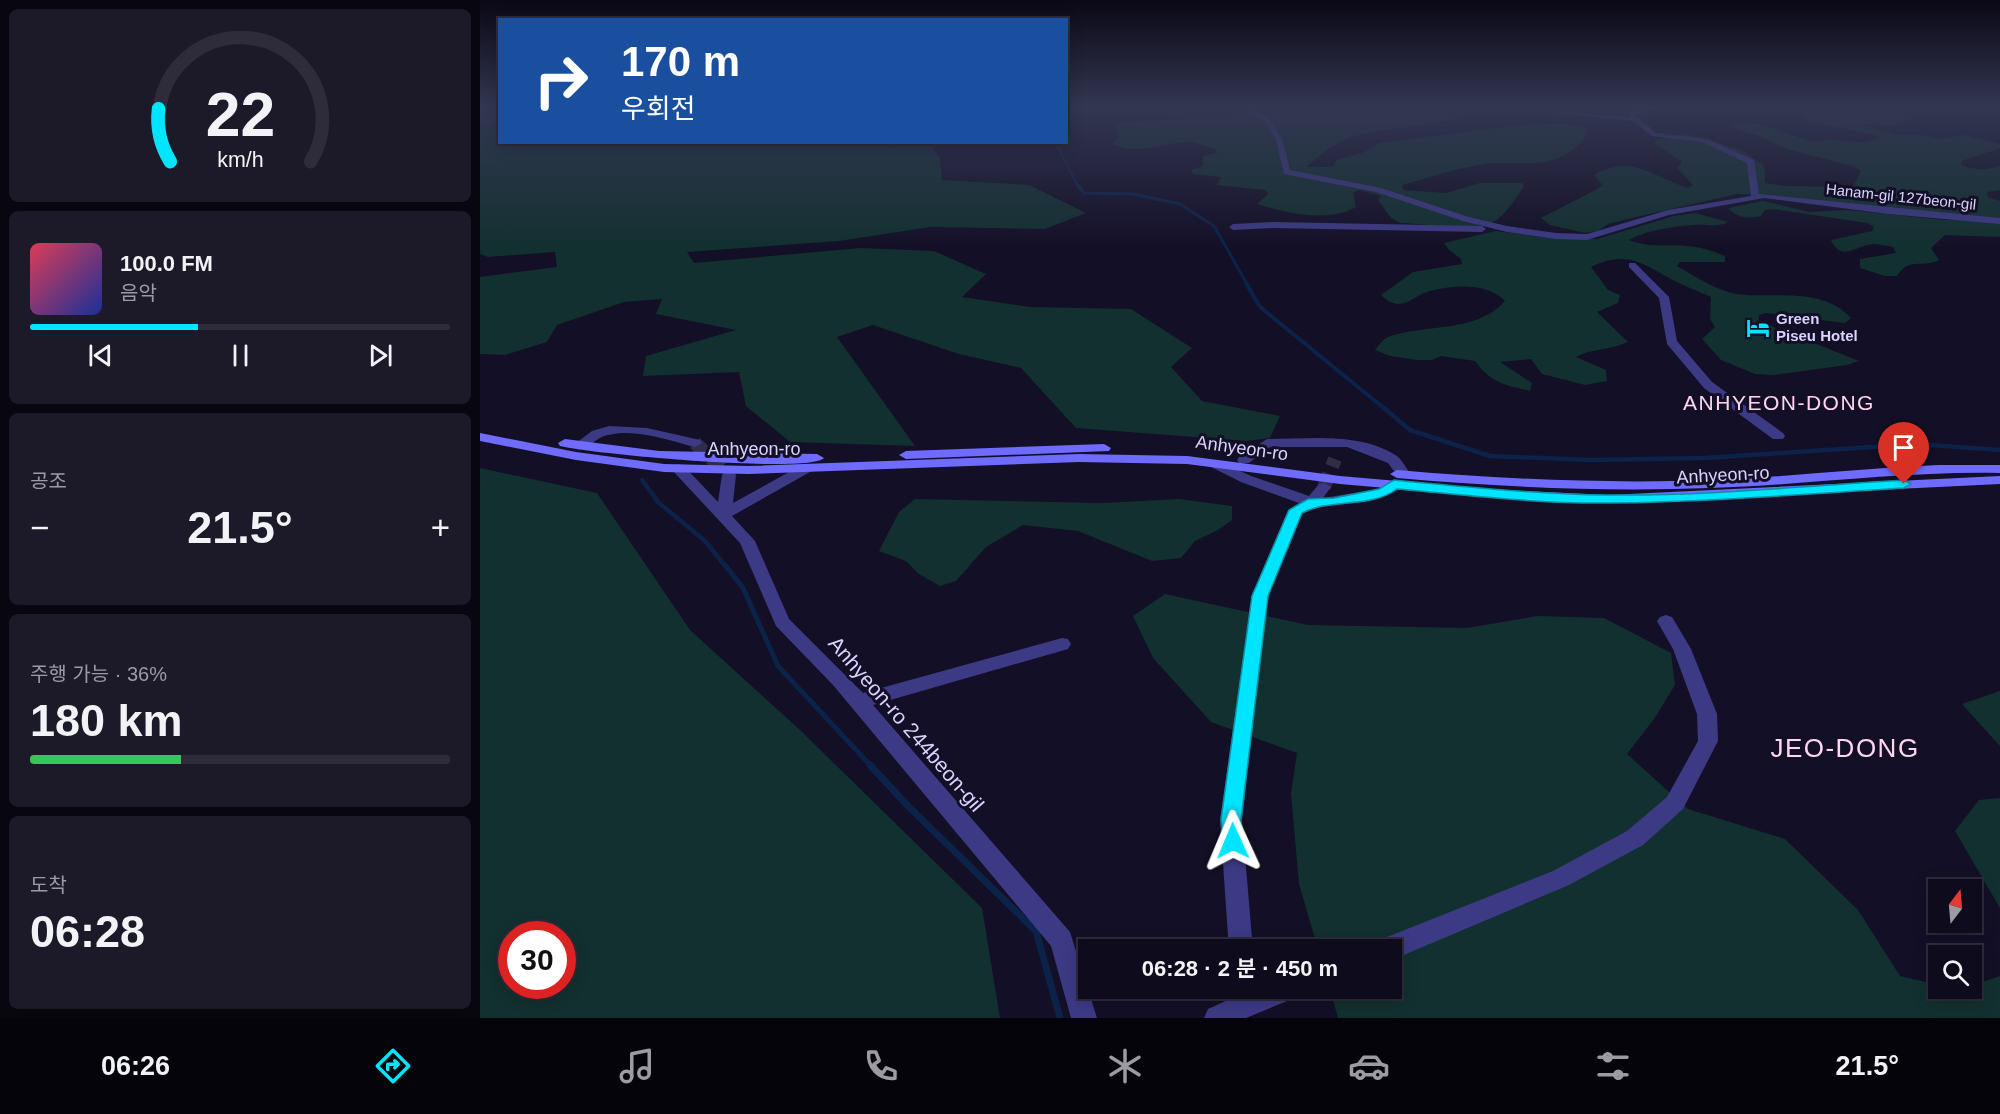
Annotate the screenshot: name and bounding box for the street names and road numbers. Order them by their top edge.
street label: Hanam-gil 127beon-gil [1825,180,1977,213]
street label: Anhyeon-ro [1195,432,1289,464]
street label: Anhyeon-ro [707,439,801,459]
street label: Anhyeon-ro [1676,463,1770,487]
street label: Anhyeon-ro 244beon-gil [824,632,989,816]

